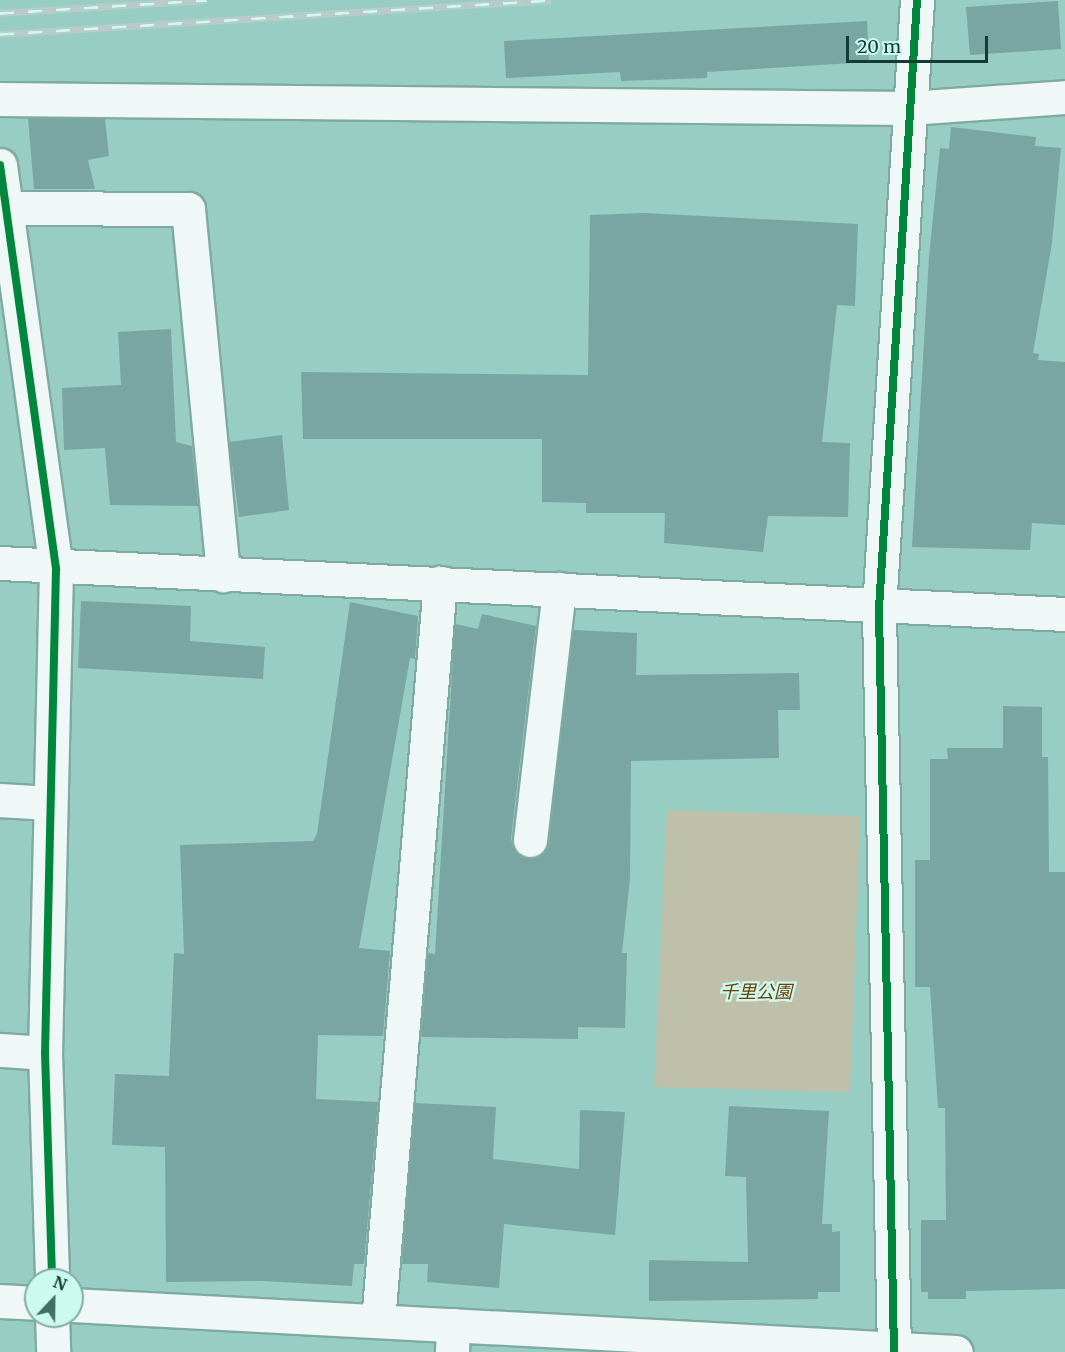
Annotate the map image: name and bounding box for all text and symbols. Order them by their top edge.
scale bar [849,24,992,62]
text: 20 m [857,35,901,58]
park label: 千里公園 [720,981,792,1003]
north arrow [24,1268,84,1328]
text: N [50,1272,70,1295]

